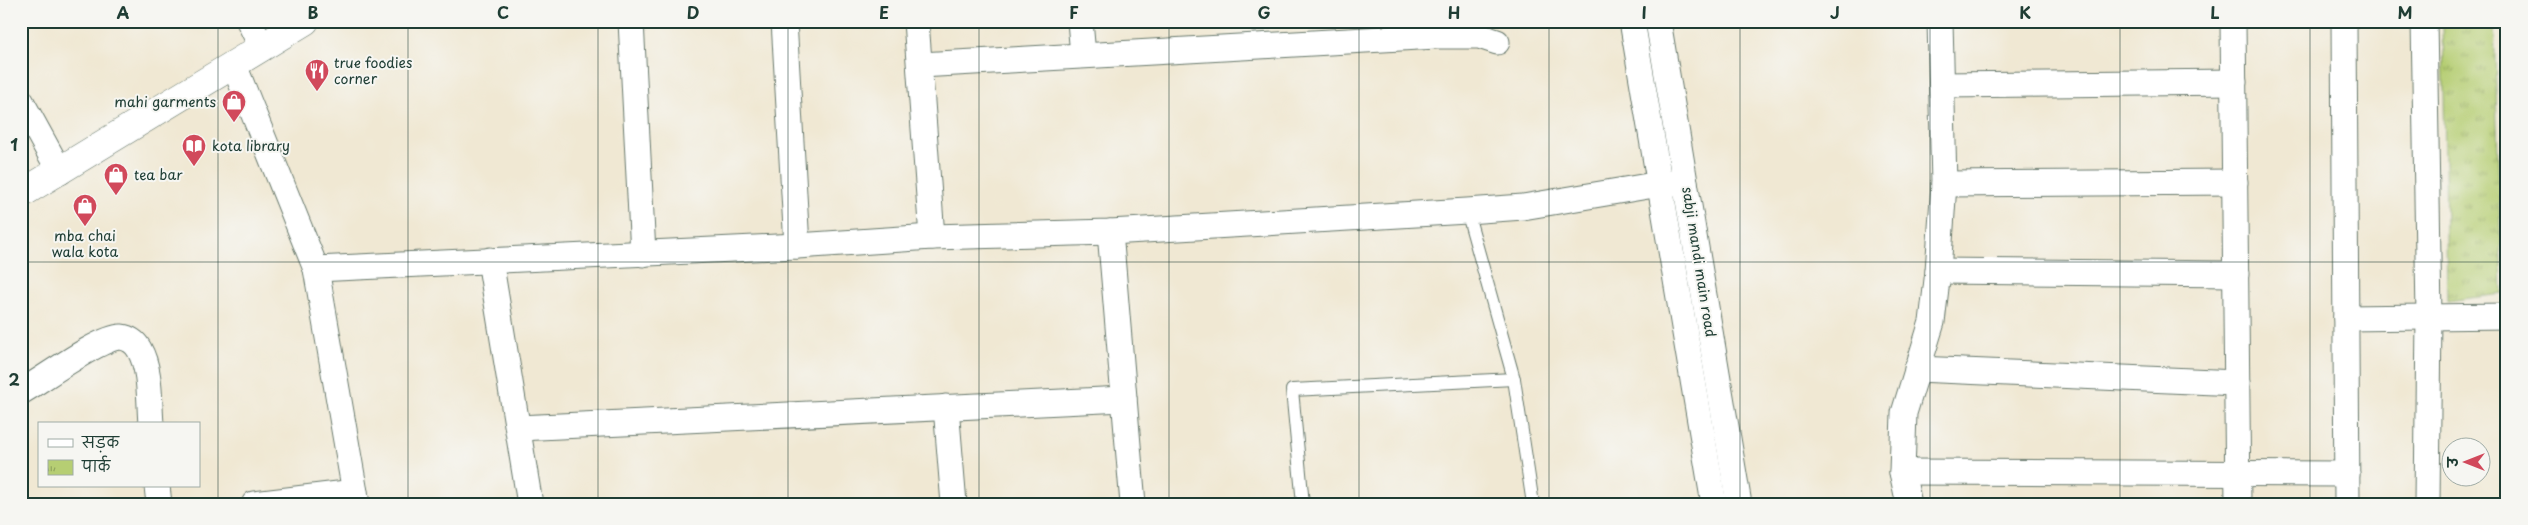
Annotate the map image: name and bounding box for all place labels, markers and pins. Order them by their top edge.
place label: true foodies corner [334,52,412,89]
restaurant icon: true foodies corner [304,58,330,92]
shop icon: mahi garments [221,89,247,123]
place label: mahi garments [114,91,216,112]
library icon: kota library [181,133,207,167]
place label: kota library [212,135,290,156]
shop icon: tea bar [103,162,129,196]
place label: tea bar [134,164,183,185]
shop icon: mba chai wala kota [72,193,98,227]
place label: mba chai wala kota [52,225,118,262]

